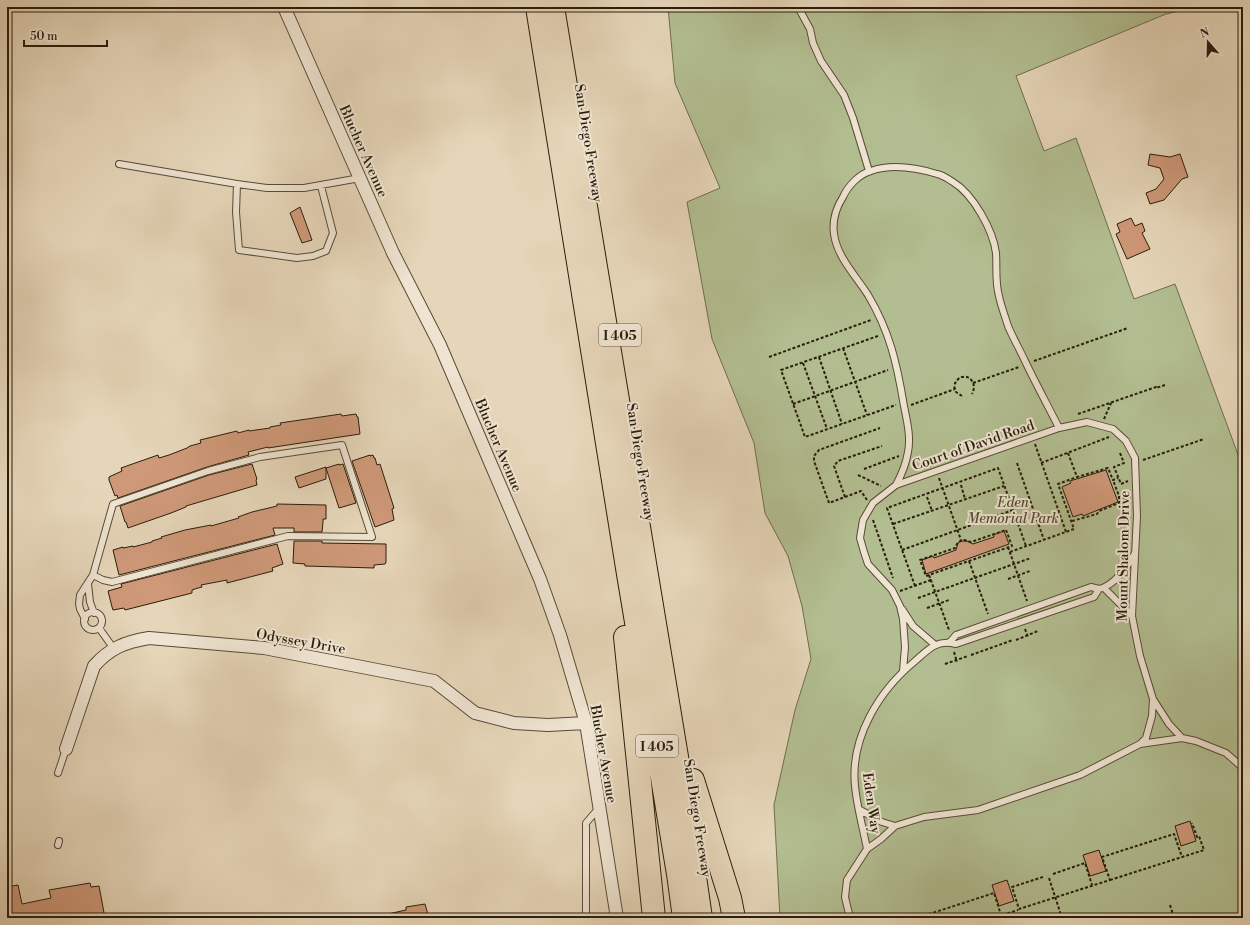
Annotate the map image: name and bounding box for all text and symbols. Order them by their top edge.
scale bar [24,22,107,48]
north arrow [1188,22,1228,62]
text: N [1198,25,1212,42]
text: 50 m [30,29,58,44]
street label: San Diego Freeway [570,83,606,204]
street label: Blucher Avenue [334,101,392,200]
road number: I 405 [599,324,641,346]
street label: Blucher Avenue [470,395,526,495]
street label: San Diego Freeway [622,402,658,523]
street label: Court of David Road [910,417,1037,475]
street label: Mount Shalom Drive [1114,491,1134,622]
park label: Eden Memorial Park [967,494,1059,528]
street label: Odyssey Drive [255,625,347,659]
street label: Blucher Avenue [585,703,621,805]
road number: I 405 [636,735,678,757]
street label: San Diego Freeway [679,758,715,879]
street label: Eden Way [858,771,884,835]

